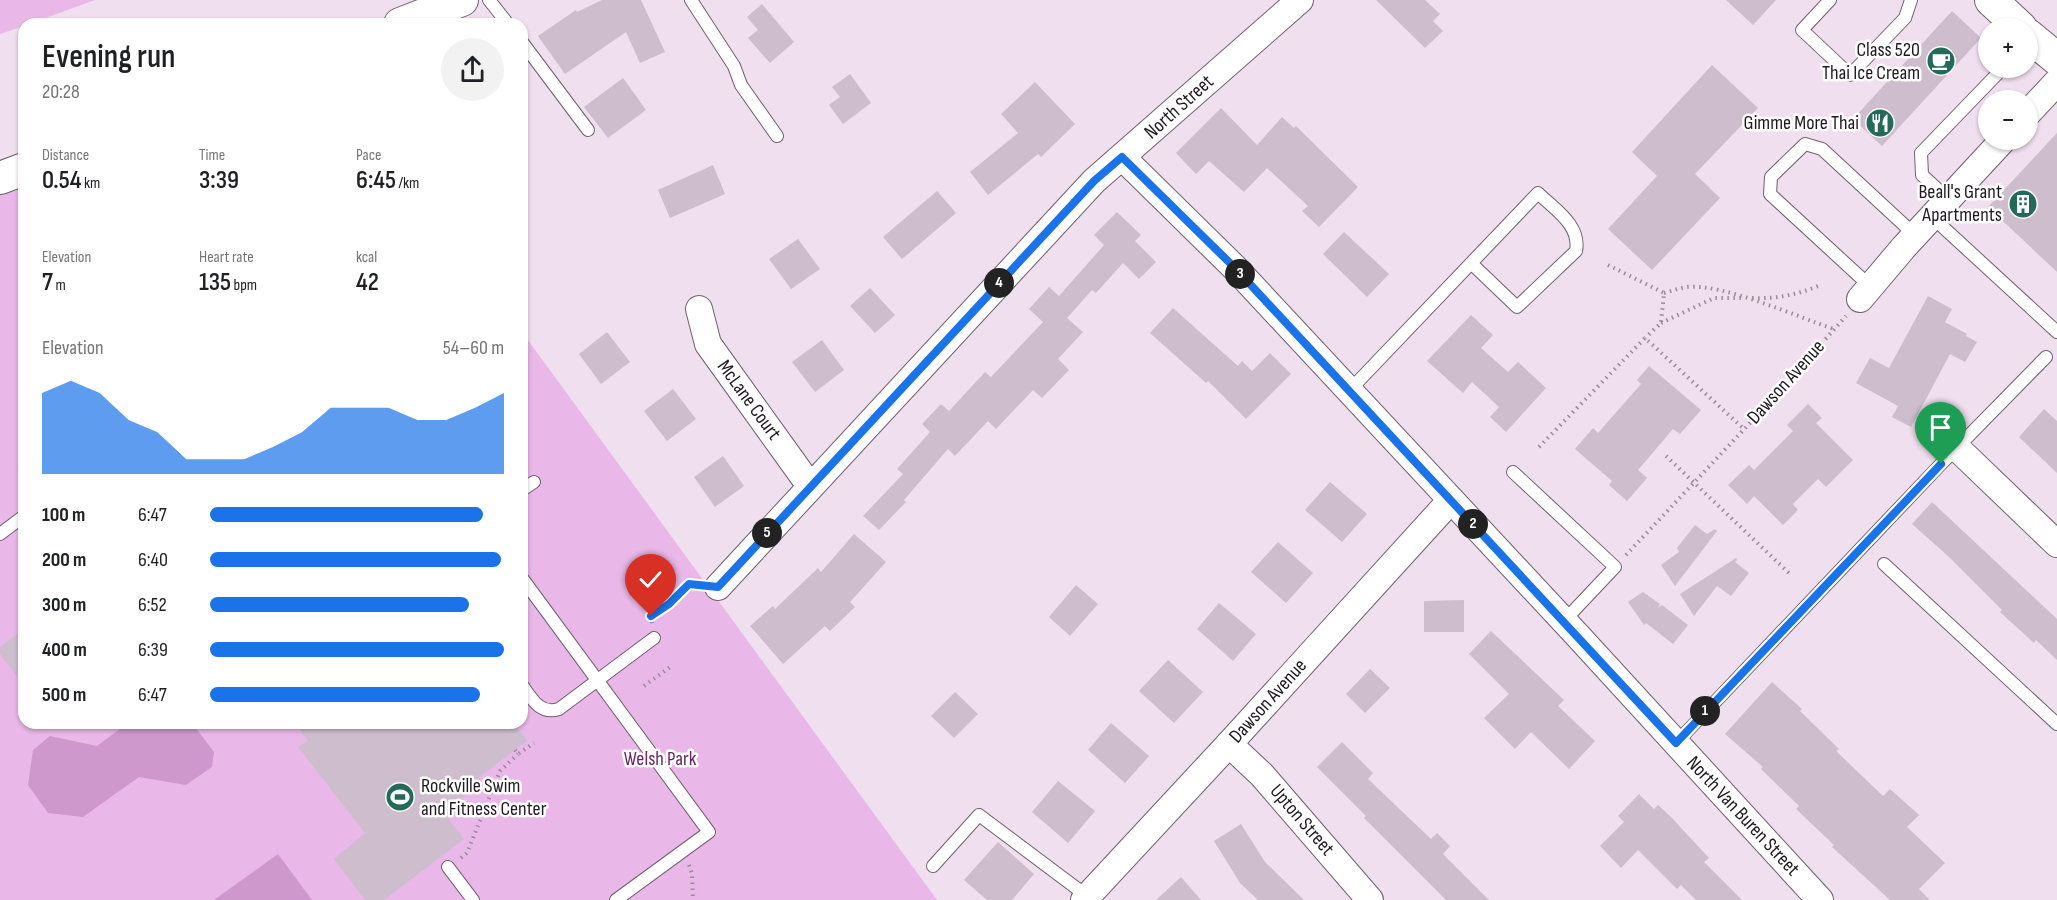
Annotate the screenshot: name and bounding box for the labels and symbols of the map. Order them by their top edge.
place label: Class 520 Thai Ice Cream [1822,38,1920,85]
cafe icon: Class 520 Thai Ice Cream [1925,45,1957,77]
street label: North Street [1140,70,1218,144]
restaurant icon: Gimme More Thai [1864,107,1896,139]
place label: Gimme More Thai [1744,111,1859,135]
place label: Beall's Grant Apartments [1918,180,2002,227]
building icon: Beall's Grant Apartments [2007,188,2039,220]
pin: 3 [1225,259,1255,289]
pin: 4 [984,268,1014,298]
street label: Dawson Avenue [1742,335,1830,429]
street label: McLane Court [712,355,786,445]
pin [1915,402,1966,464]
pin: 2 [1458,509,1488,539]
pin: 5 [752,518,782,548]
pin [625,554,676,616]
street label: Dawson Avenue [1224,654,1312,748]
pin: 1 [1690,696,1720,726]
park label: Welsh Park [624,747,697,771]
street label: North Van Buren Street [1681,751,1805,881]
place label: Rockville Swim and Fitness Center [421,774,547,821]
street label: Upton Street [1265,780,1339,860]
sports icon: Rockville Swim and Fitness Center [384,781,416,813]

